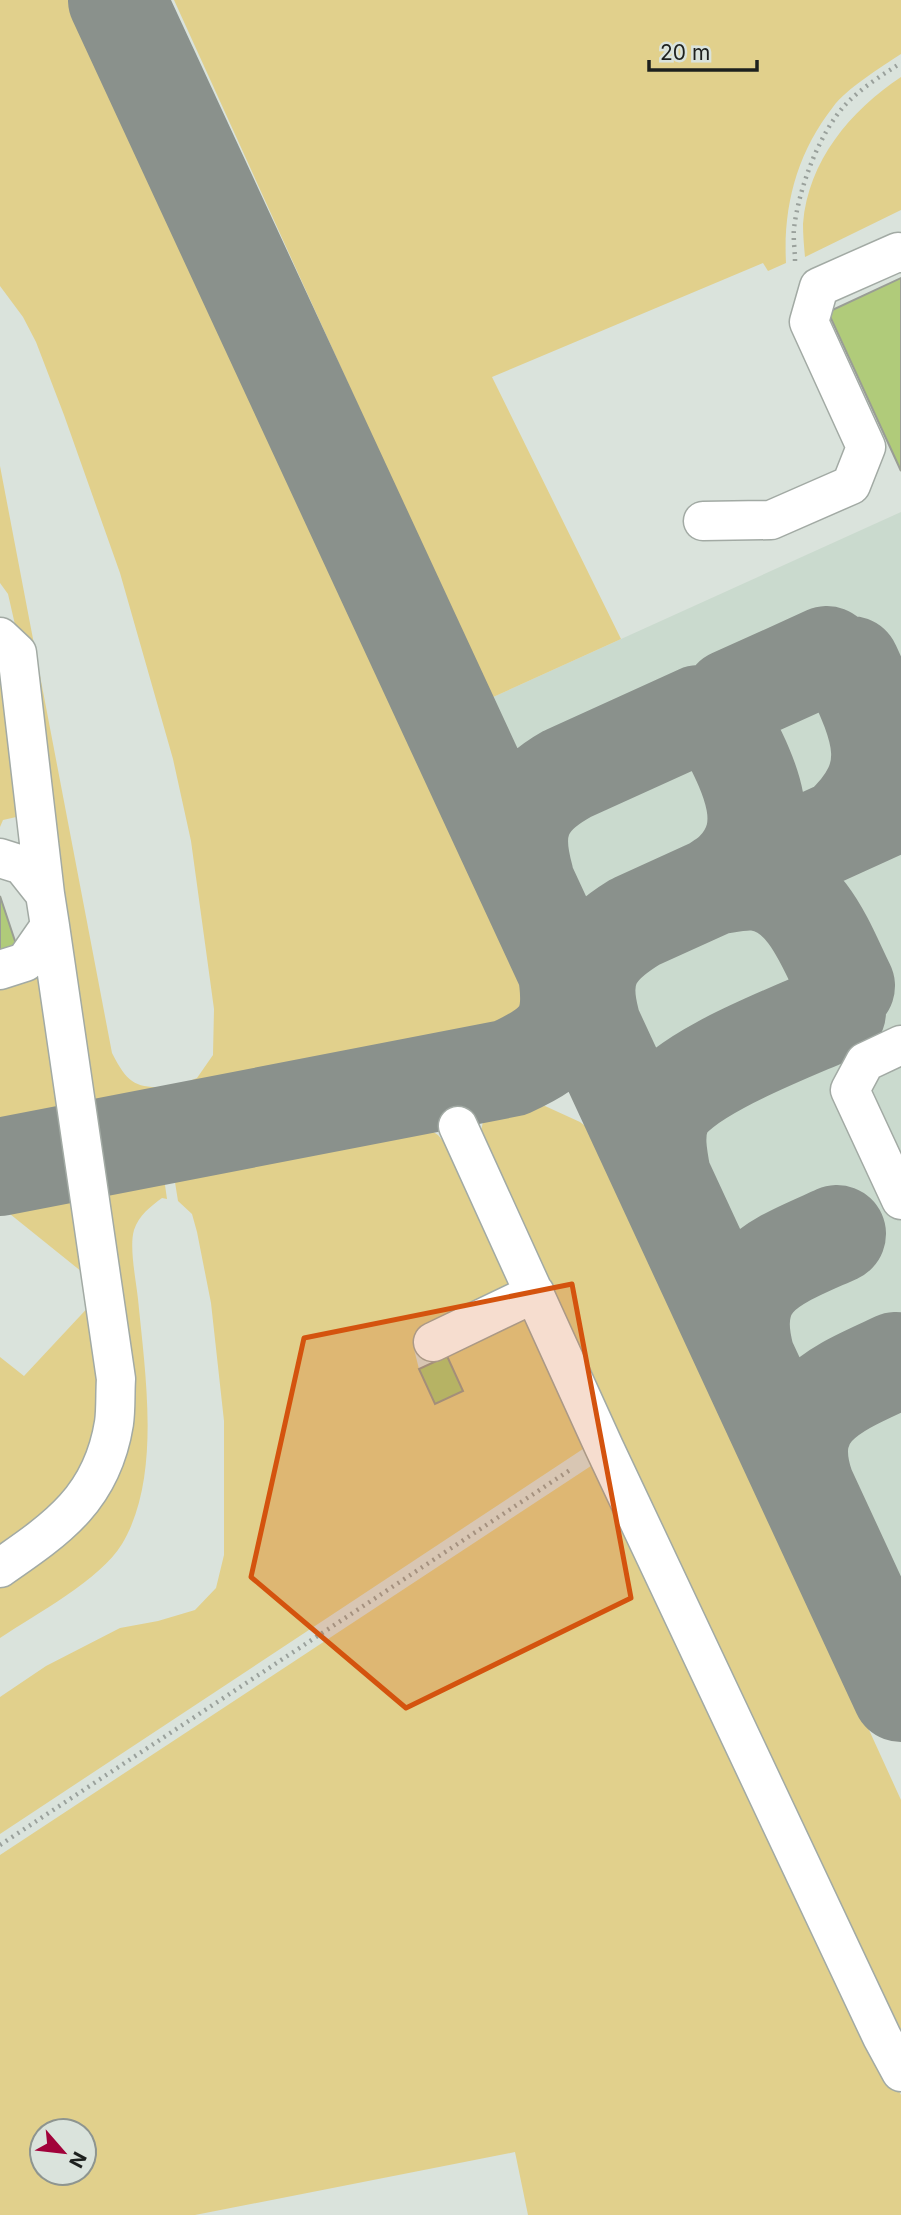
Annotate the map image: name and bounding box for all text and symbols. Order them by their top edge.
scale bar [649,28,758,72]
text: 20 m [660,40,710,65]
north arrow [28,2117,98,2187]
text: N [64,2148,91,2172]

